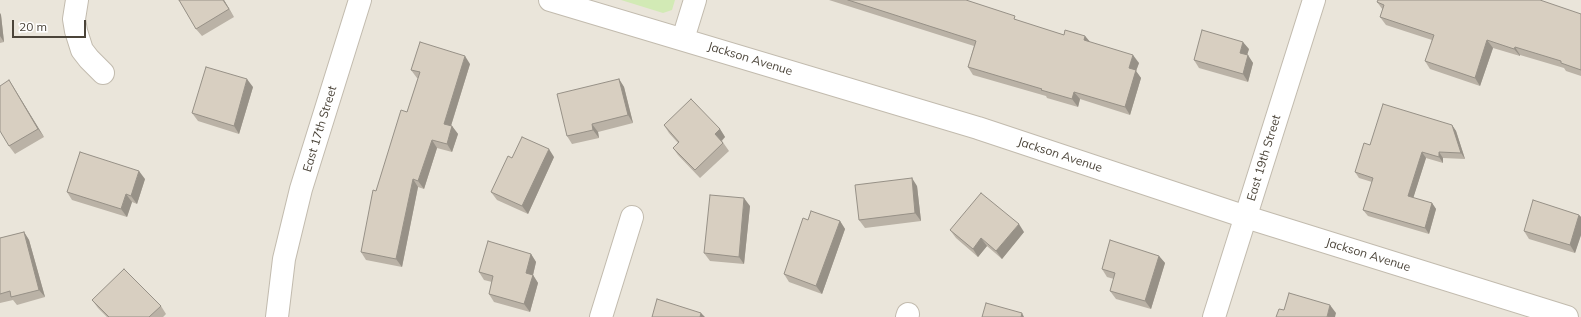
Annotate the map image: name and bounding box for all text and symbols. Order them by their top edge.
scale bar [14,12,88,38]
text: 20 m [19,19,47,34]
street label: Jackson Avenue [706,39,794,79]
street label: East 17th Street [300,84,340,174]
street label: East 19th Street [1244,113,1284,203]
street label: Jackson Avenue [1016,135,1104,175]
street label: Jackson Avenue [1324,235,1412,275]

